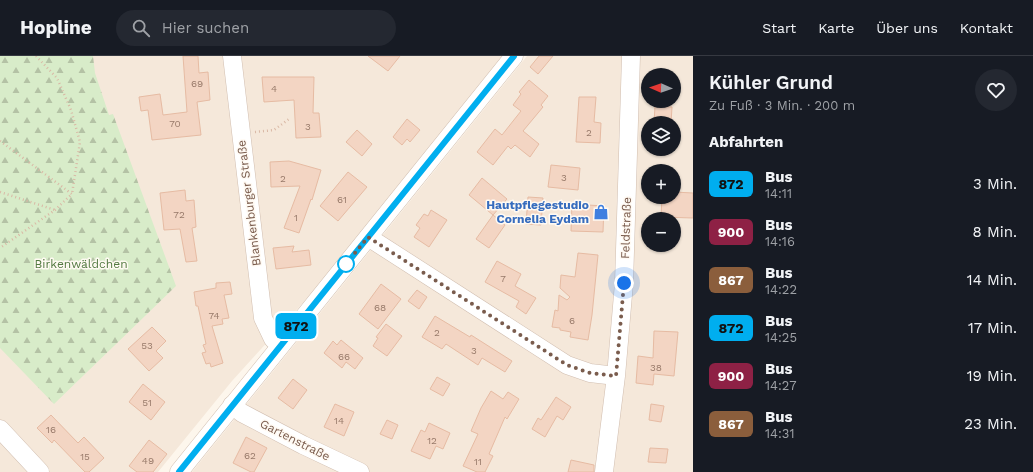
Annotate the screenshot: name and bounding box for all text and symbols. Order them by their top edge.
search box [116,10,396,46]
text: Hopline [20,16,92,39]
icon: search [130,17,152,39]
text: Hier suchen [162,19,249,37]
text: Start [762,20,796,36]
text: Karte [818,20,854,36]
text: Über uns [876,20,938,36]
text: Kontakt [960,20,1013,36]
north arrow [641,68,681,108]
map controls [641,68,681,252]
button: heart [975,69,1017,111]
text: Kühler Grund [709,71,833,94]
house number: 69 [191,78,203,89]
house number: 4 [271,83,277,94]
text: Zu Fuß · 3 Min. · 200 m [709,98,855,113]
button: layers [641,116,681,156]
house number: 70 [169,118,181,129]
house number: 3 [305,121,311,132]
house number: 2 [586,127,592,138]
text: Abfahrten [709,133,783,151]
street label: Blankenburger Straße [234,139,264,267]
button: + [641,164,681,204]
text: Bus [765,168,793,186]
house number: 3 [561,172,567,183]
house number: 2 [280,173,286,184]
text: 3 Min. [973,175,1017,193]
text: 872 [718,176,744,192]
text: 14:11 [765,186,792,201]
house number: 61 [337,194,347,205]
street label: Feldstraße [618,197,634,259]
place label: Hautpflegestudio Cornelia Eydam [486,198,589,226]
shop icon: Hautpflegestudio Cornelia Eydam [592,203,610,221]
house number: 72 [173,209,185,220]
house number: 1 [294,212,298,223]
button: − [641,212,681,252]
text: Bus [765,216,793,234]
text: 8 Min. [973,223,1017,241]
text: 900 [718,224,744,240]
text: 14:16 [765,234,795,249]
unlabelled marker [337,255,355,273]
park label: Birkenwäldchen [34,257,128,271]
text: Bus [765,264,793,282]
text: 14 Min. [967,271,1017,289]
text: 867 [718,272,744,288]
house number: 7 [500,273,506,284]
your location [614,273,634,293]
text: 14:22 [765,282,797,297]
house number: 68 [374,302,386,313]
house number: 74 [208,310,220,321]
text: Bus [765,312,793,330]
line badge: 872 [273,313,319,339]
house number: 6 [569,315,575,326]
text: 872 [283,318,309,334]
text: 17 Min. [968,319,1017,337]
text: 872 [718,320,744,336]
house number: 2 [434,327,440,338]
text: 14:25 [765,330,797,345]
house number: 53 [141,340,153,351]
house number: 3 [471,345,477,356]
house number: 66 [338,351,350,362]
text: Bus [765,360,793,378]
house number: 38 [650,362,662,373]
text: 19 Min. [967,367,1017,385]
text: 900 [718,368,744,384]
text: 14:27 [765,378,796,393]
house number: 51 [142,397,152,408]
text: Bus [765,408,793,426]
house number: 14 [334,415,344,426]
text: 23 Min. [964,415,1017,433]
street label: Gartenstraße [258,416,332,464]
text: 867 [718,416,744,432]
house number: 16 [46,424,56,435]
text: 14:31 [765,426,795,441]
house number: 12 [427,435,437,446]
house number: 62 [244,450,256,461]
house number: 15 [80,451,90,462]
house number: 49 [142,455,154,466]
house number: 11 [474,456,482,467]

